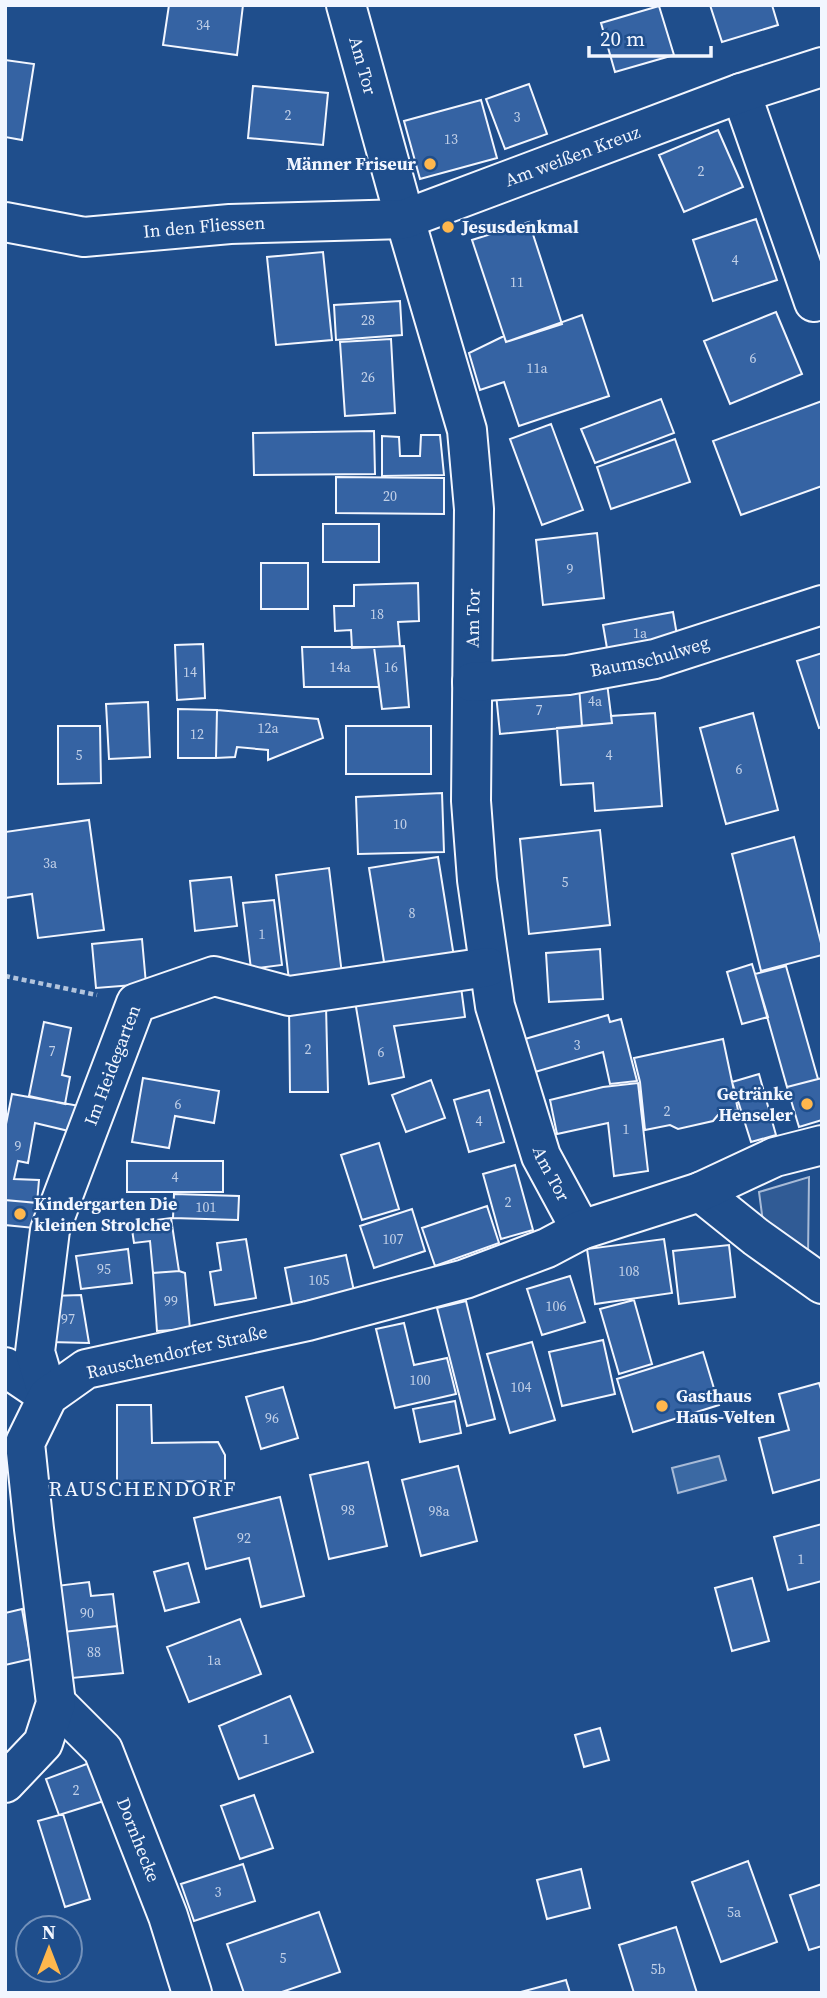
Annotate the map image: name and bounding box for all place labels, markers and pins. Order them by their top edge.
place label: Männer Friseur [286,151,417,176]
marker: Männer Friseur [422,156,438,172]
place label: Jesusdenkmal [461,214,579,239]
marker: Jesusdenkmal [440,219,456,235]
place label: Getränke Henseler [717,1081,794,1127]
marker: Getränke Henseler [799,1096,815,1112]
place label: Kindergarten Die kleinen Strolche [34,1191,177,1237]
marker: Kindergarten Die kleinen Strolche [12,1206,28,1222]
place label: Gasthaus Haus-Velten [676,1383,775,1429]
marker: Gasthaus Haus-Velten [654,1398,670,1414]

